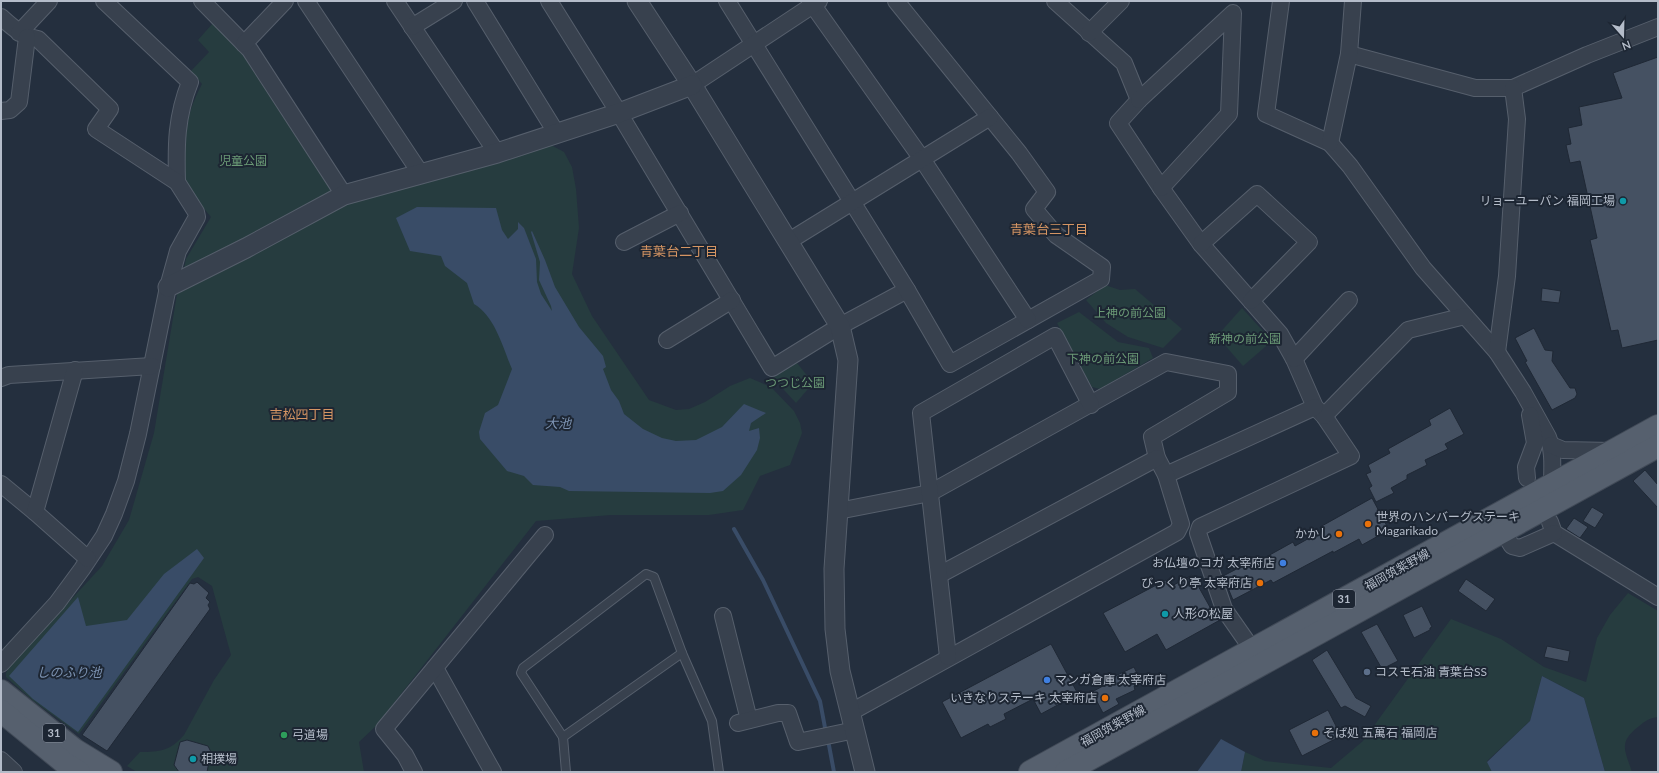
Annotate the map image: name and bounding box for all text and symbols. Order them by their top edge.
north arrow [1603,16,1643,56]
text: N [1620,38,1633,53]
park label: 児童公園 [219,153,267,168]
place label: リョーユーパン 福岡工場 [1479,193,1615,208]
marker: リョーユーパン 福岡工場 [1618,196,1628,206]
district label: 青葉台三丁目 [1010,221,1088,237]
district label: 青葉台二丁目 [640,243,718,259]
park label: 上神の前公園 [1094,305,1166,320]
park label: 新神の前公園 [1209,331,1281,346]
park label: 下神の前公園 [1067,351,1139,366]
park label: つつじ公園 [765,375,825,390]
district label: 吉松四丁目 [269,406,335,422]
water label: 大池 [545,415,573,431]
place label: 世界のハンバーグステーキ Magarikado [1376,509,1520,538]
marker: 世界のハンバーグステーキ Magarikado [1363,519,1373,529]
place label: かかし [1295,526,1331,541]
marker: かかし [1334,529,1344,539]
street label: 福岡筑紫野線 [1362,546,1432,594]
place label: お仏壇のコガ 太宰府店 [1152,555,1275,570]
marker: お仏壇のコガ 太宰府店 [1278,558,1288,568]
place label: びっくり亭 太宰府店 [1141,575,1252,590]
marker: びっくり亭 太宰府店 [1255,578,1265,588]
road number: 31 [1333,590,1355,608]
place label: 人形の松屋 [1173,606,1233,621]
marker: 人形の松屋 [1160,609,1170,619]
water label: しのふり池 [36,664,103,680]
place label: コスモ石油 青葉台SS [1375,664,1487,679]
marker: コスモ石油 青葉台SS [1362,667,1372,677]
place label: マンガ倉庫 太宰府店 [1055,672,1166,687]
marker: マンガ倉庫 太宰府店 [1042,675,1052,685]
place label: いきなりステーキ 太宰府店 [950,690,1097,705]
marker: いきなりステーキ 太宰府店 [1100,693,1110,703]
street label: 福岡筑紫野線 [1078,702,1148,750]
road number: 31 [43,724,65,742]
place label: そば処 五萬石 福岡店 [1323,725,1437,740]
place label: 弓道場 [292,727,328,742]
marker: そば処 五萬石 福岡店 [1310,728,1320,738]
marker: 弓道場 [279,730,289,740]
place label: 相撲場 [201,751,237,766]
marker: 相撲場 [188,754,198,764]

